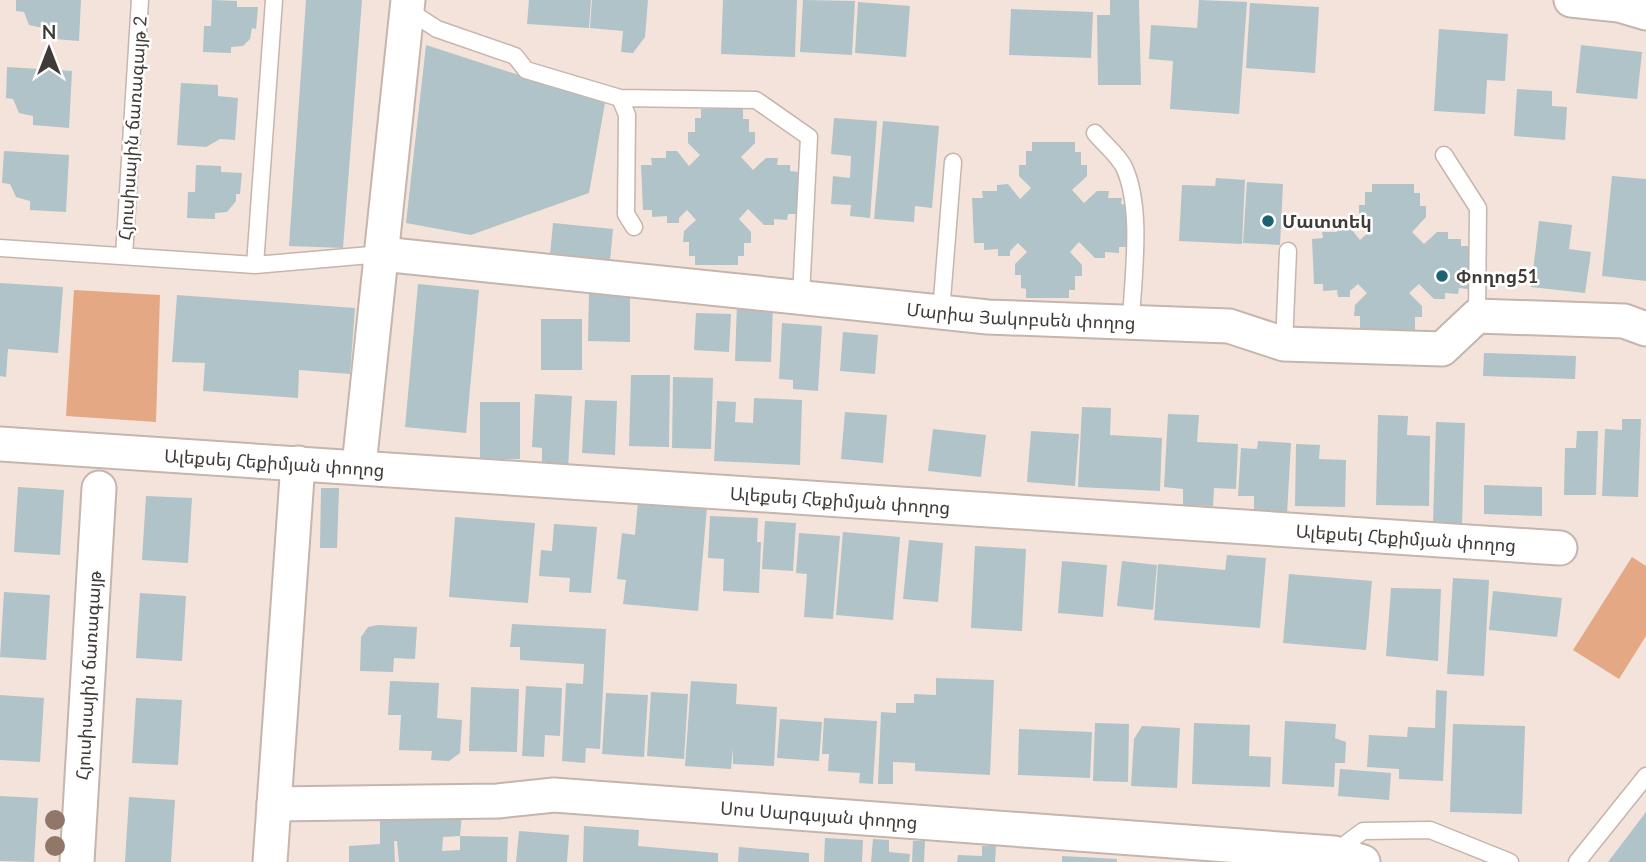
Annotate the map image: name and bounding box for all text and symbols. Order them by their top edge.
north arrow [14,14,84,84]
street label: Հյուսիսային ճառագայթ 2 [113,15,151,241]
text: N [42,20,56,43]
place label: Մատտեկ [1282,210,1372,232]
marker: Մատտեկ [1260,213,1276,229]
place label: Փողոց51 [1456,265,1538,287]
marker: Փողոց51 [1434,268,1450,284]
street label: Մարիա Յակոբսեն փողոց [905,298,1136,333]
street label: Ալեքսեյ Հեքիմյան փողոց [163,444,385,481]
street label: Ալեքսեյ Հեքիմյան փողոց [729,482,951,518]
street label: Ալեքսեյ Հեքիմյան փողոց [1295,519,1517,556]
street label: Հյուսիսային ճառագայթ [71,569,105,781]
street label: Սոս Սարգսյան փողոց [719,796,918,833]

